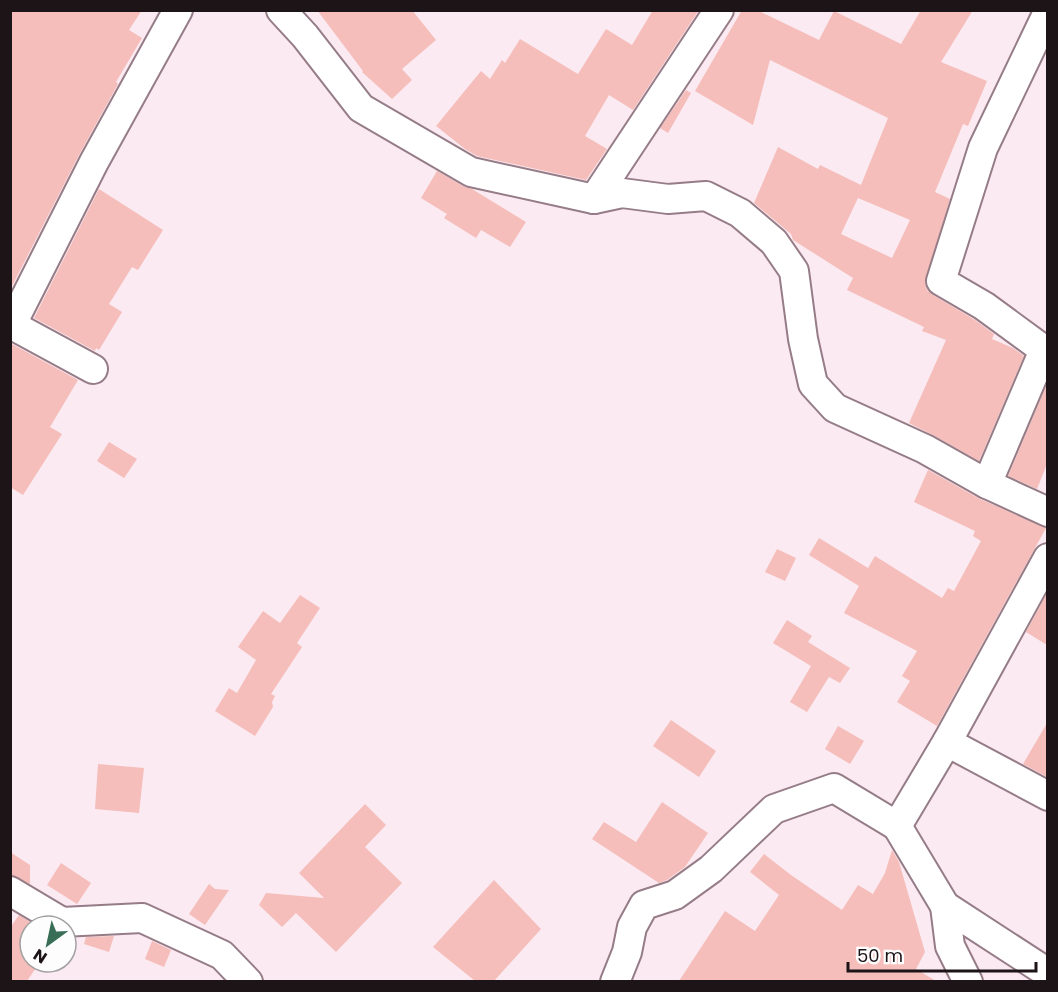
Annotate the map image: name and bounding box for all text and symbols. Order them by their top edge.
north arrow [18,914,78,974]
scale bar [848,935,1036,973]
text: N [29,943,51,969]
text: 50 m [857,943,903,968]

